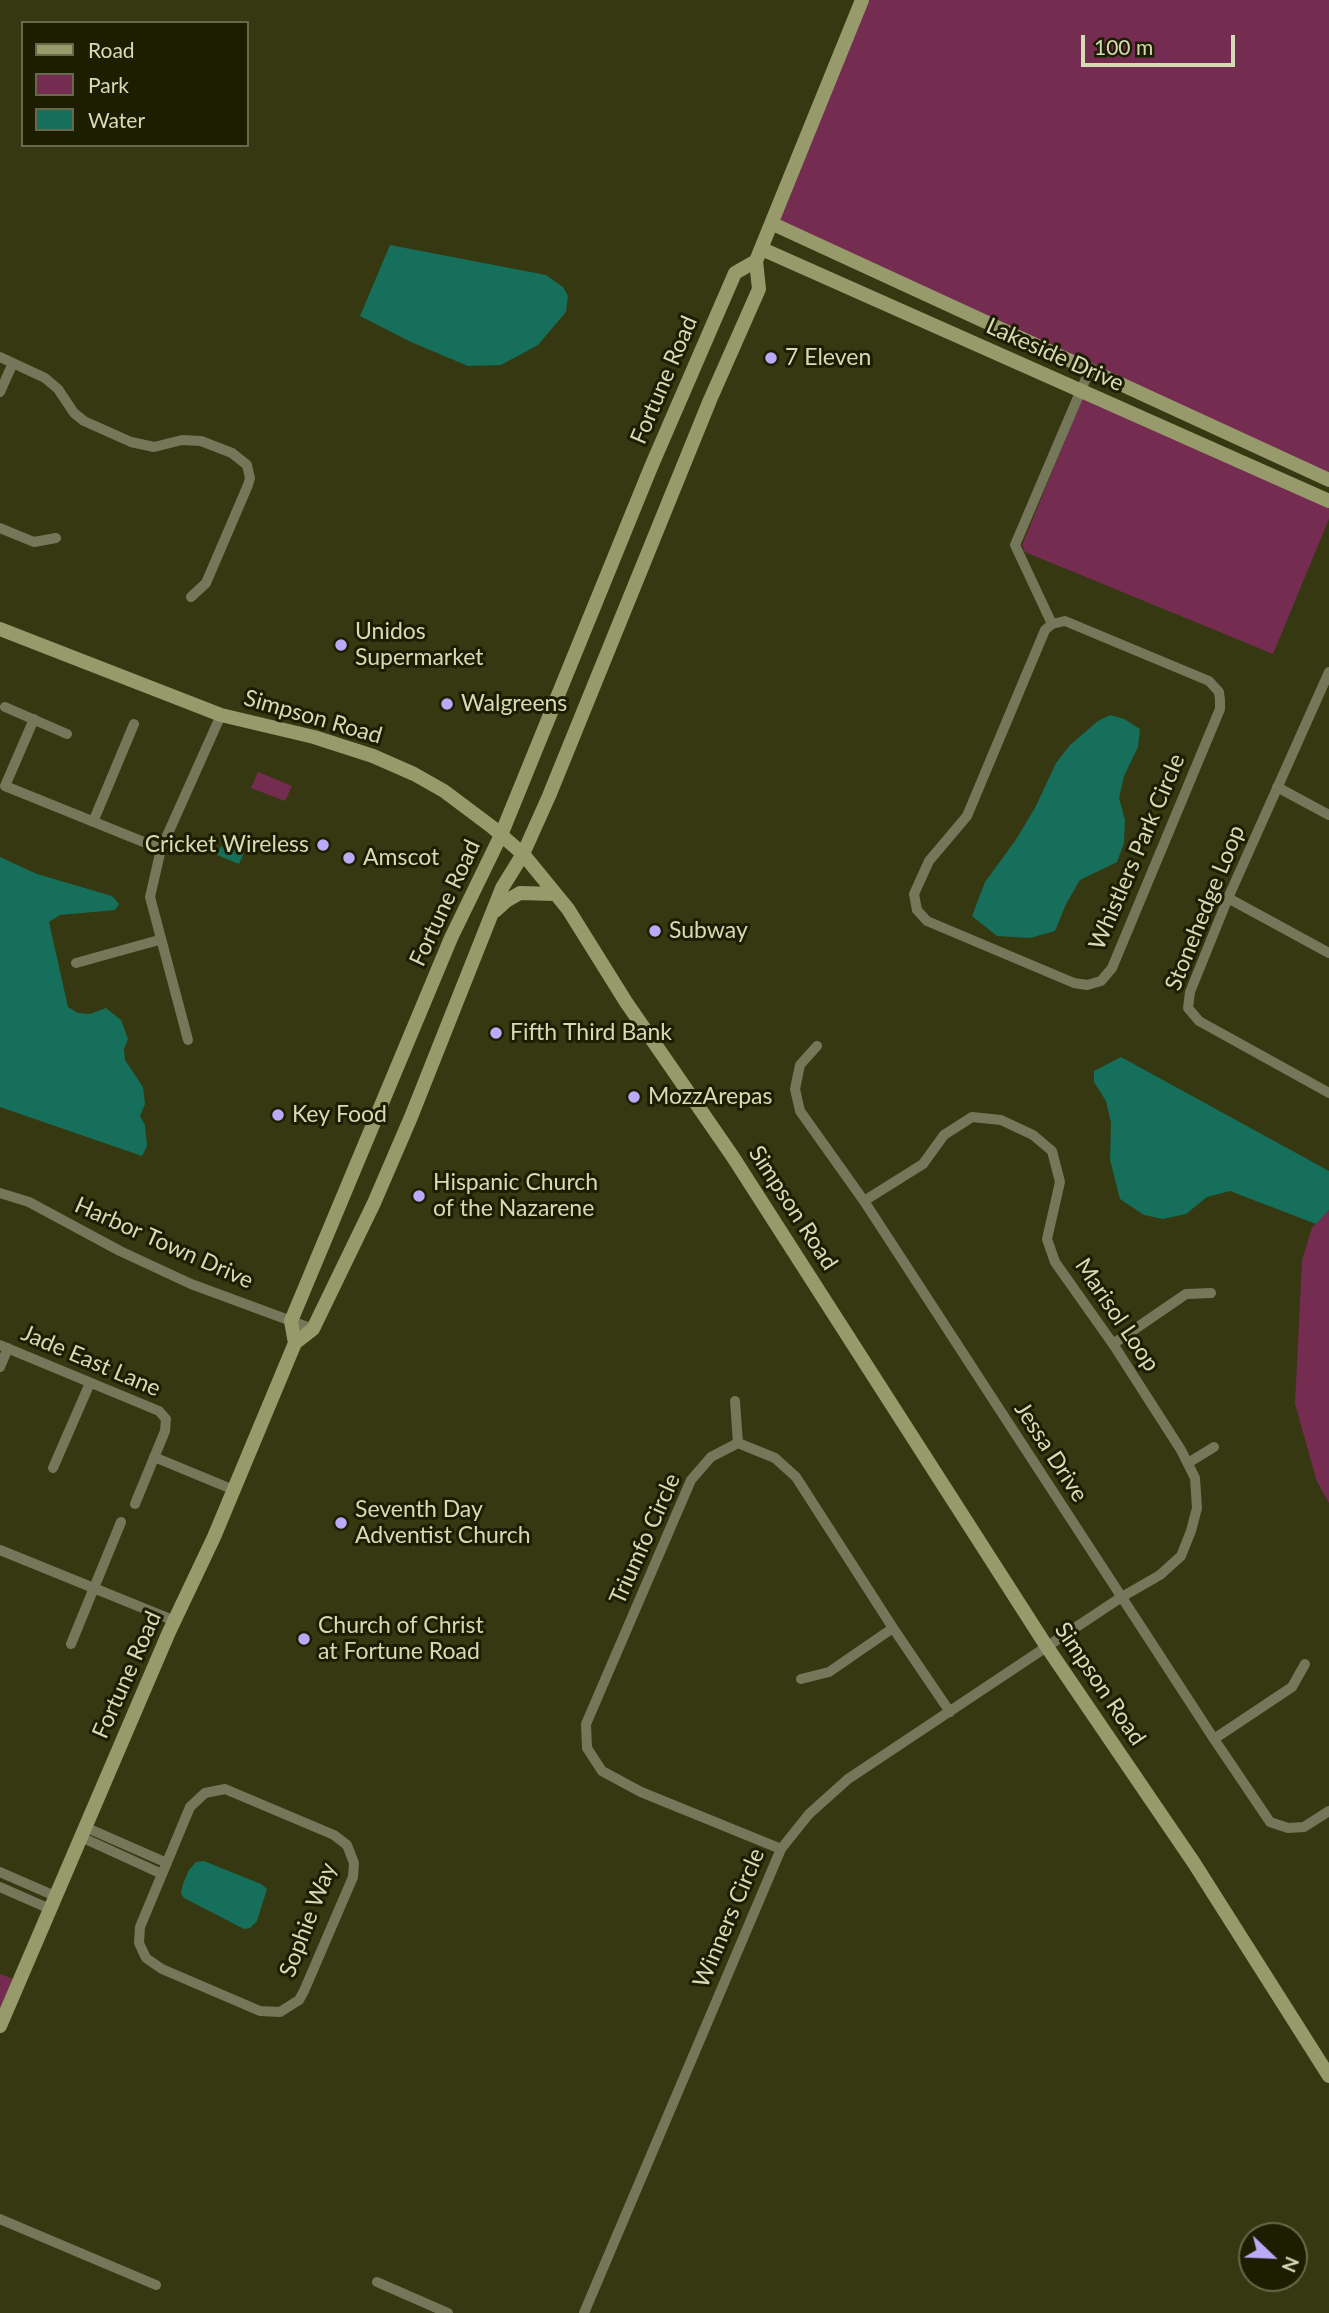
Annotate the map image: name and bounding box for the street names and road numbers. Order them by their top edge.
street label: Fortune Road [625,312,703,448]
street label: Lakeside Drive [982,312,1128,398]
street label: Simpson Road [241,684,385,750]
street label: Whistlers Park Circle [1083,750,1191,954]
street label: Stonehedge Loop [1159,821,1251,995]
street label: Fortune Road [404,835,486,971]
street label: Simpson Road [743,1141,843,1275]
street label: Harbor Town Drive [70,1191,258,1295]
street label: Marisol Loop [1069,1253,1165,1377]
street label: Jade East Lane [17,1319,165,1403]
street label: Jessa Drive [1009,1397,1093,1507]
street label: Triumfo Circle [604,1469,686,1609]
street label: Fortune Road [87,1607,167,1743]
street label: Simpson Road [1049,1617,1151,1751]
street label: Winners Circle [687,1844,771,1992]
street label: Sophie Way [274,1859,342,1981]

